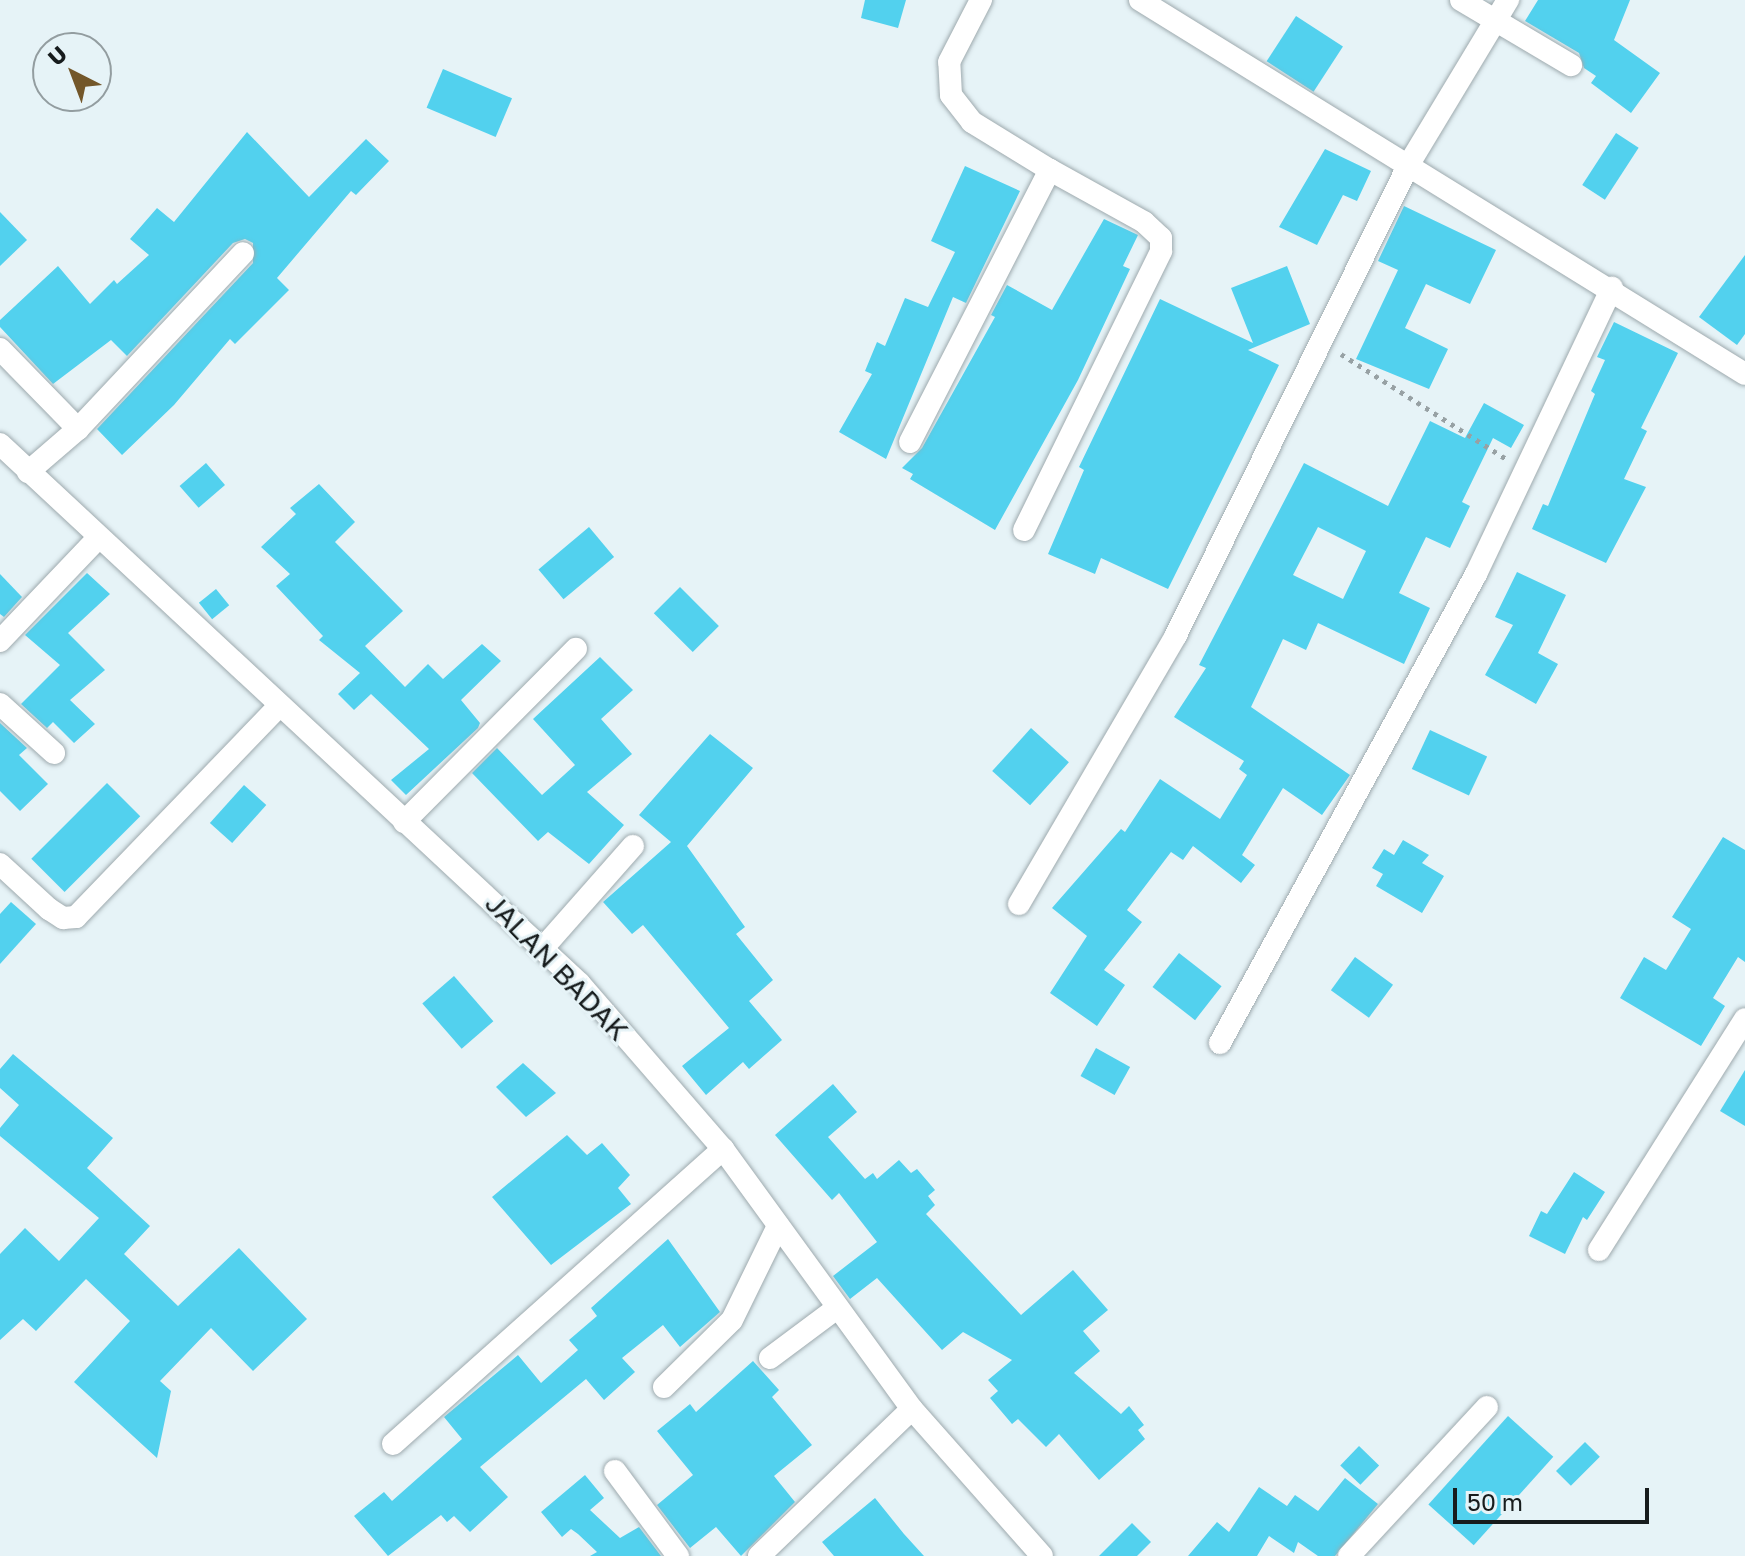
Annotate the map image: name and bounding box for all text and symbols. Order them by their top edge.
north arrow [32,32,112,112]
text: U [42,40,72,71]
street label: JALAN BADAK [478,886,636,1048]
scale bar [1457,1472,1653,1522]
text: 50 m [1467,1487,1523,1516]

